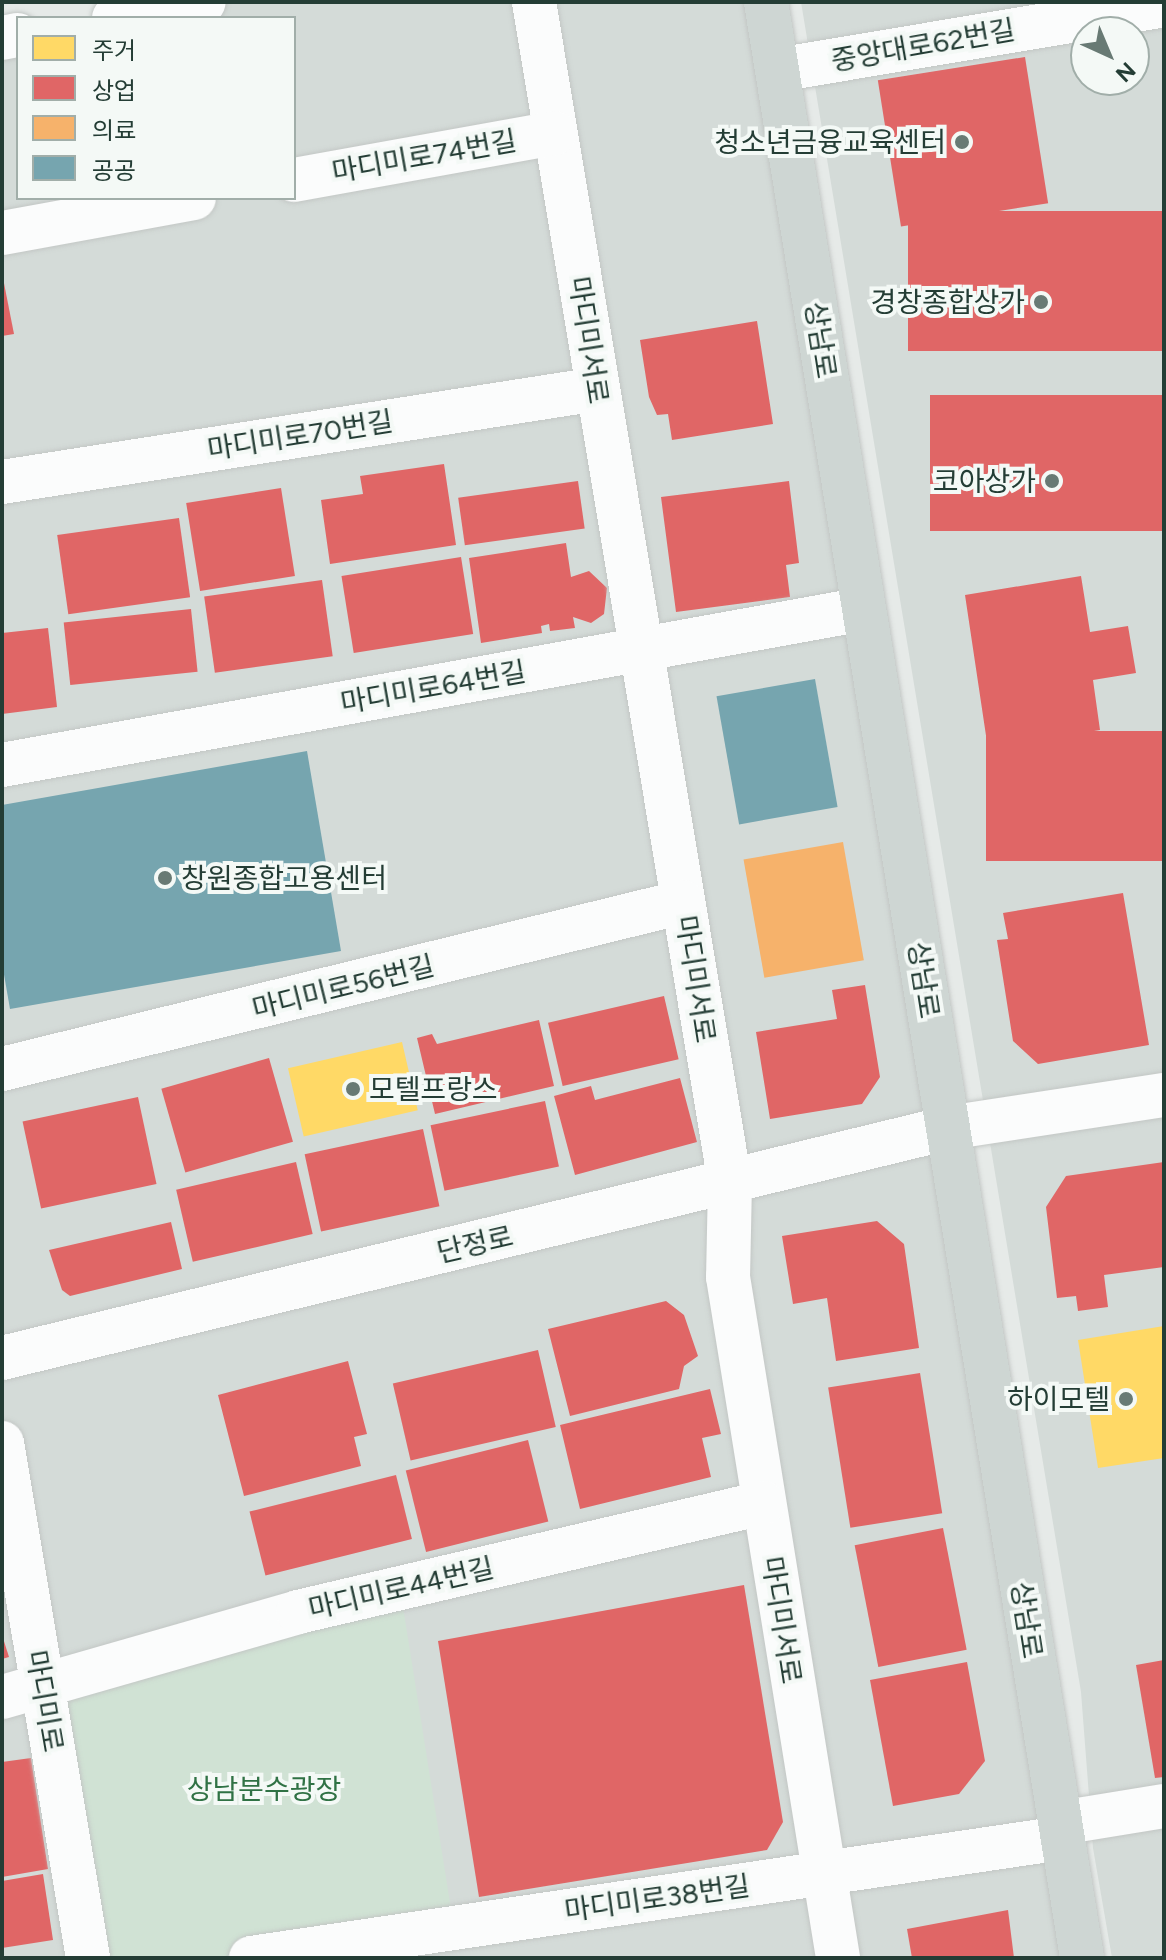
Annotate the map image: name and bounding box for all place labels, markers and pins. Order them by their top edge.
place label: 청소년금융교육센터 [714,125,946,159]
marker: 청소년금융교육센터 [953,133,971,151]
place label: 경창종합상가 [870,285,1025,319]
marker: 경창종합상가 [1032,293,1050,311]
place label: 코아상가 [933,464,1036,498]
marker: 코아상가 [1043,472,1061,490]
place label: 창원종합고용센터 [181,861,387,895]
marker: 창원종합고용센터 [156,869,174,887]
place label: 모텔프랑스 [369,1072,498,1106]
marker: 모텔프랑스 [344,1080,362,1098]
place label: 하이모텔 [1007,1382,1110,1416]
marker: 하이모텔 [1117,1390,1135,1408]

